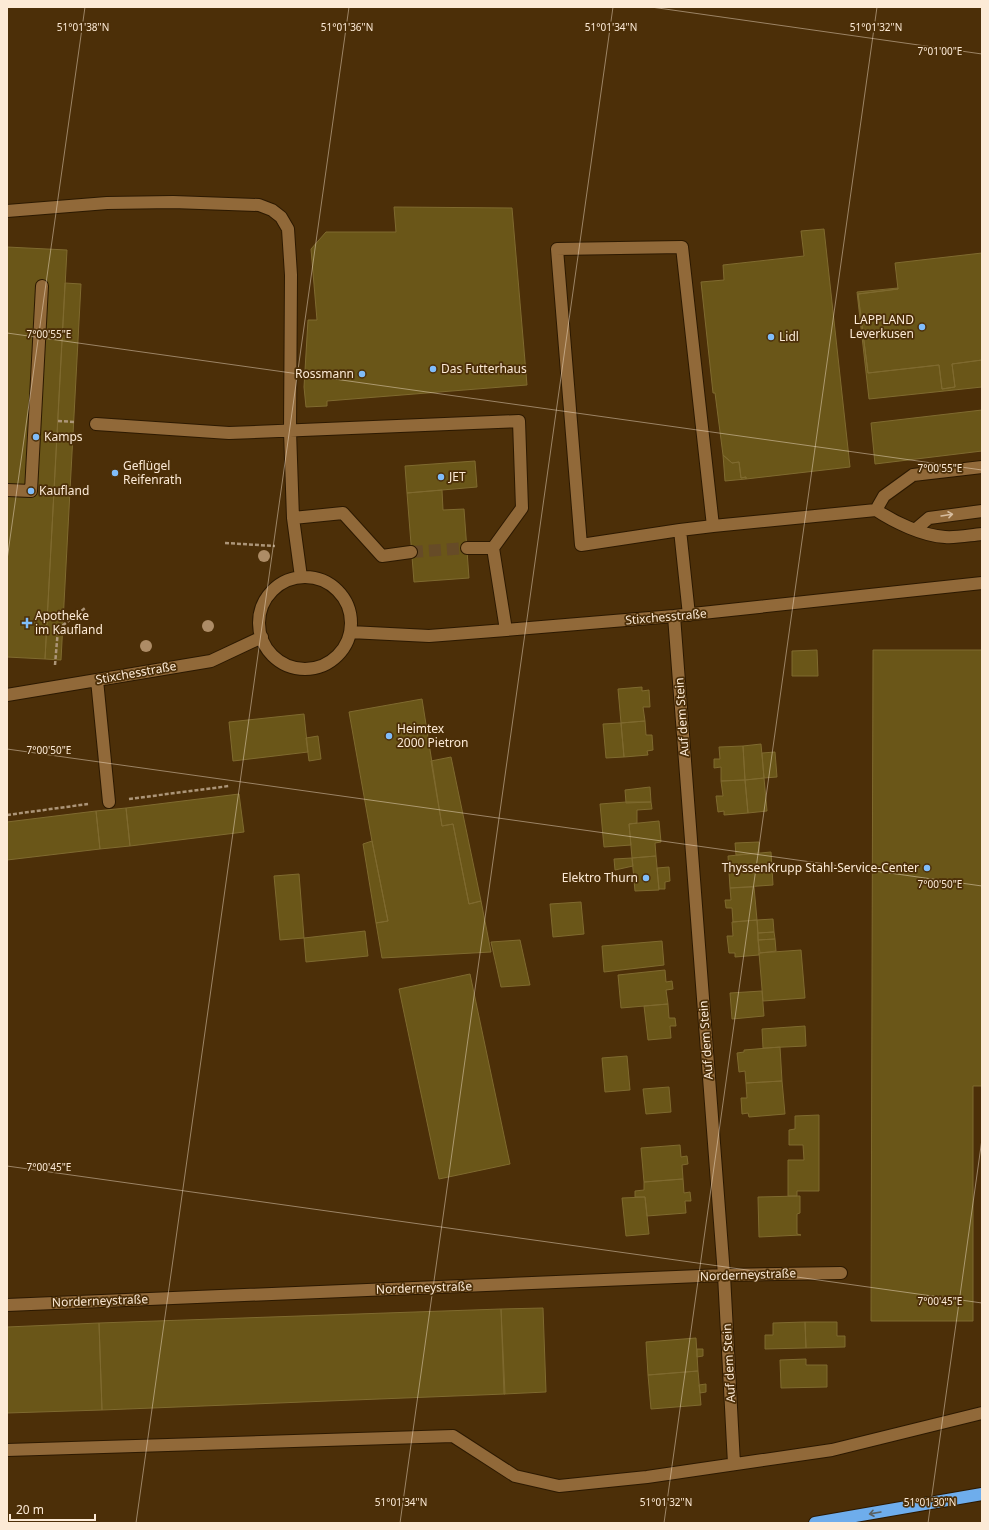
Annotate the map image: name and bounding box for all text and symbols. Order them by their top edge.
text: 51°01'38"N [57,20,109,34]
text: 51°01'36"N [321,20,373,34]
text: 51°01'34"N [585,20,637,34]
text: 51°01'32"N [850,20,902,34]
text: 7°01'00"E [918,44,962,58]
place label: LAPPLAND Leverkusen [850,311,914,342]
marker: LAPPLAND Leverkusen [917,322,927,332]
text: 7°00'55"E [27,327,71,341]
place label: Lidl [779,328,799,345]
marker: Lidl [766,332,776,342]
place label: Das Futterhaus [441,360,527,377]
marker: Das Futterhaus [428,364,438,374]
place label: Rossmann [295,365,354,382]
marker: Rossmann [357,369,367,379]
place label: Kamps [44,428,83,445]
marker: Kamps [31,432,41,442]
place label: Geflügel Reifenrath [123,457,182,488]
text: 7°00'55"E [918,461,962,475]
marker: Geflügel Reifenrath [110,468,120,478]
place label: JET [448,468,466,485]
marker: JET [436,472,446,482]
place label: Kaufland [39,482,89,499]
marker: Kaufland [26,486,36,496]
one-way arrow [940,511,953,519]
street label: Stixchesstraße [625,604,708,629]
place label: Apotheke im Kaufland [35,607,103,638]
marker: Apotheke im Kaufland [22,618,32,628]
street label: Stixchesstraße [94,657,178,688]
street label: Auf dem Stein [670,677,693,757]
place label: Heimtex 2000 Pietron [397,720,468,751]
marker: Heimtex 2000 Pietron [384,731,394,741]
text: 7°00'50"E [27,743,71,757]
place label: ThyssenKrupp Stahl-Service-Center [722,859,919,876]
marker: ThyssenKrupp Stahl-Service-Center [922,863,932,873]
place label: Elektro Thurn [562,869,638,886]
marker: Elektro Thurn [641,873,651,883]
text: 7°00'50"E [918,877,962,891]
street label: Auf dem Stein [694,1000,717,1080]
text: 7°00'45"E [27,1160,71,1174]
street label: Norderneystraße [700,1264,797,1285]
street label: Norderneystraße [376,1277,473,1298]
street label: Norderneystraße [52,1290,149,1311]
text: 7°00'45"E [918,1294,962,1308]
street label: Auf dem Stein [718,1323,739,1403]
text: 51°01'34"N [375,1495,427,1509]
text: 51°01'32"N [640,1495,692,1509]
text: 51°01'30"N [904,1495,956,1509]
scale bar [10,1496,95,1522]
text: 20 m [16,1501,44,1518]
one-way arrow [869,1509,882,1517]

